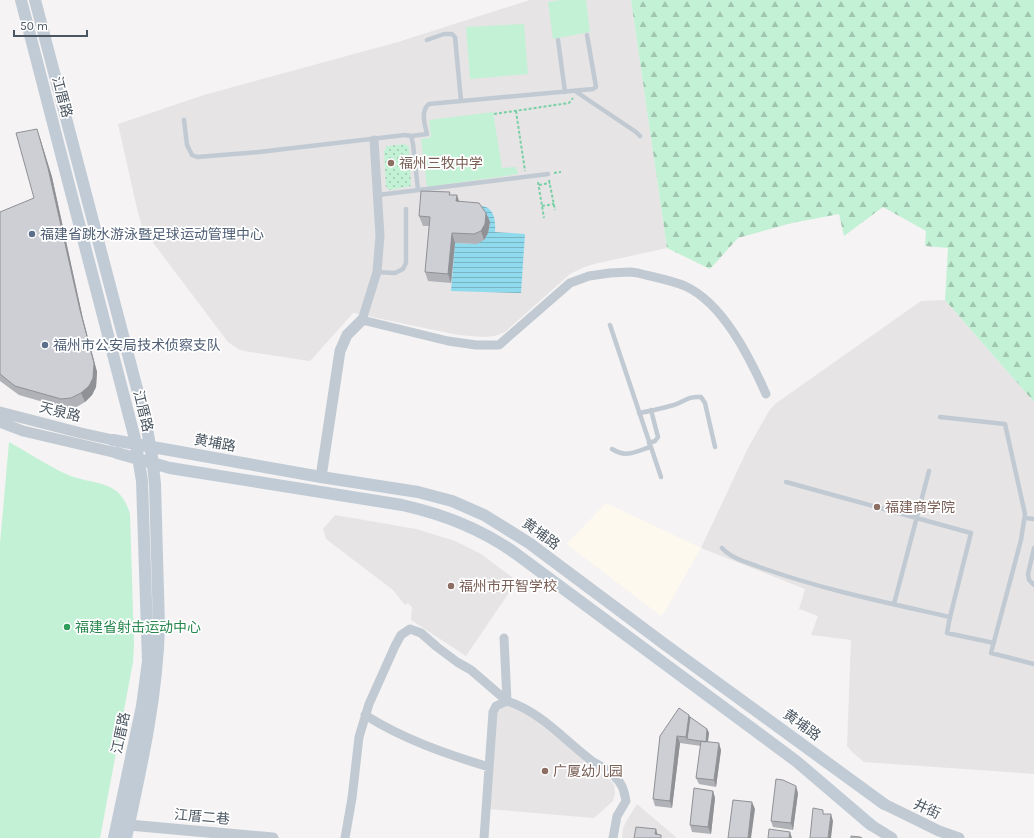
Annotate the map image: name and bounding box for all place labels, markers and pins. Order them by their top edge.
place label: 福州三牧中学 [399,155,483,172]
marker: 福州三牧中学 [386,158,396,168]
place label: 福建省跳水游泳暨足球运动管理中心 [40,226,264,243]
marker: 福建省跳水游泳暨足球运动管理中心 [27,229,37,239]
place label: 福州市公安局技术侦察支队 [53,337,221,354]
marker: 福州市公安局技术侦察支队 [40,340,50,350]
place label: 福建商学院 [885,499,955,516]
marker: 福建商学院 [872,502,882,512]
place label: 福州市开智学校 [459,578,557,595]
marker: 福州市开智学校 [446,581,456,591]
place label: 福建省射击运动中心 [75,619,201,636]
marker: 福建省射击运动中心 [62,622,72,632]
place label: 广厦幼儿园 [553,763,623,780]
marker: 广厦幼儿园 [540,766,550,776]

